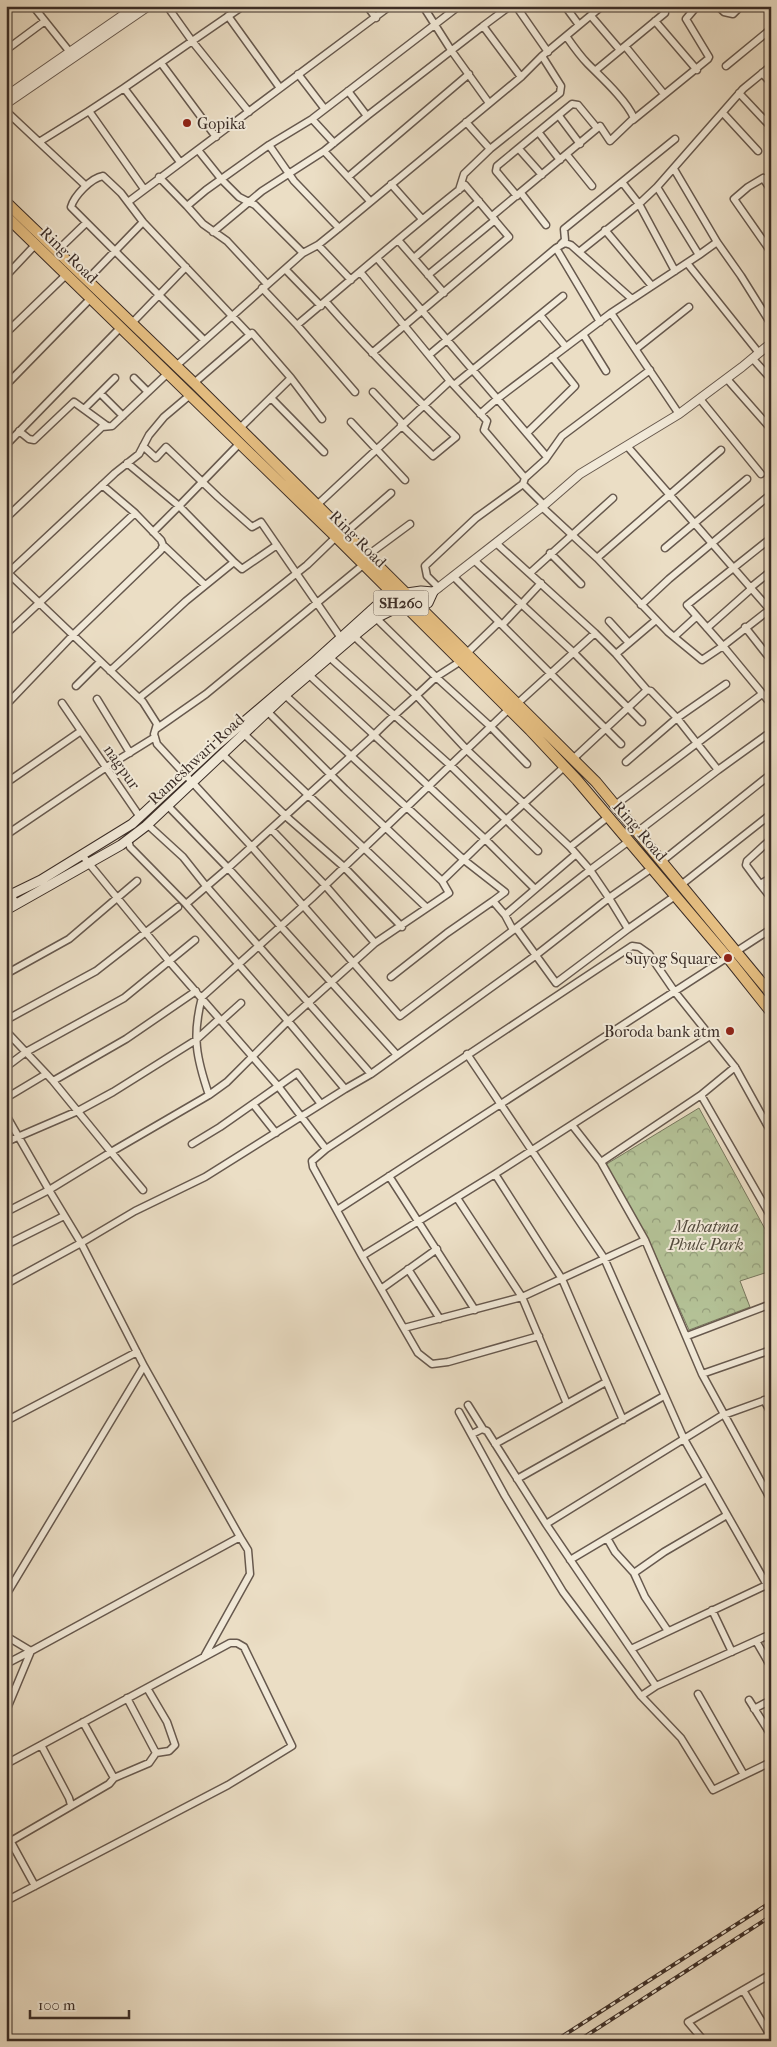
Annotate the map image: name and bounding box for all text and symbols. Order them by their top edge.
place label: Gopika [197,114,246,133]
marker: Gopika [181,117,193,129]
street label: Ring Road [36,223,102,287]
street label: Ring Road [325,506,391,572]
road number: SH260 [374,590,428,616]
street label: Rameshwari Road [144,709,248,808]
street label: nagpur [100,741,144,793]
street label: Ring Road [609,797,671,865]
place label: Suyog Square [625,949,718,968]
marker: Suyog Square [722,952,734,964]
place label: Boroda bank atm [604,1022,721,1041]
marker: Boroda bank atm [724,1025,736,1037]
park label: Mahatma Phule Park [667,1217,744,1254]
scale bar [30,1987,129,2019]
text: 100 m [38,1996,76,2014]

